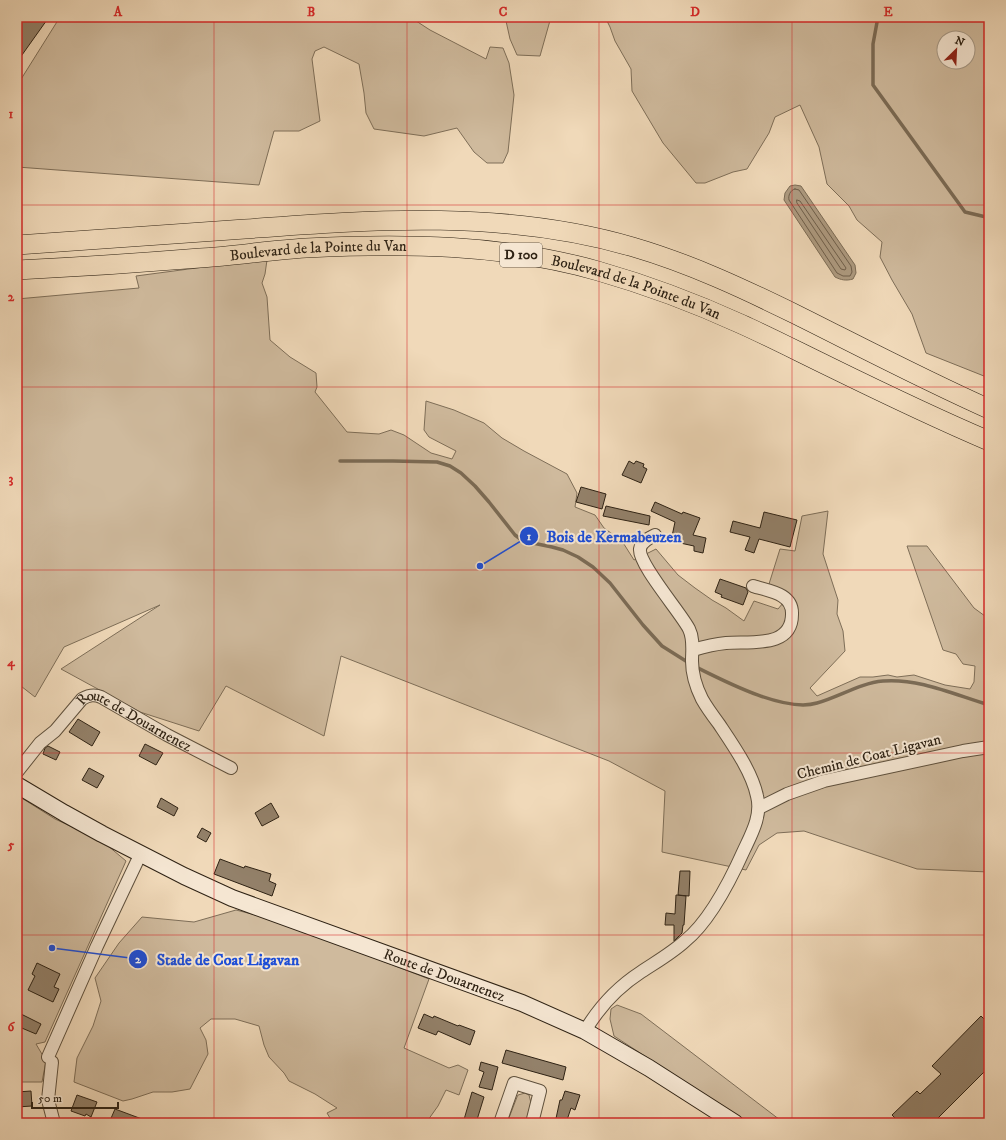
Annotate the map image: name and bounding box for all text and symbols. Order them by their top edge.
text: A [113,4,123,20]
text: B [307,4,315,20]
text: C [499,4,508,20]
text: D [690,4,700,20]
text: E [883,4,893,20]
north arrow [936,30,976,70]
text: N [953,34,967,50]
text: 1 [9,106,14,122]
street label: Boulevard de la Pointe du Van [229,236,407,265]
road number: D 100 [500,243,542,267]
street label: Boulevard de la Pointe du Van [550,250,724,323]
text: 2 [8,289,15,305]
text: 3 [9,471,14,487]
callout: Bois de Kermabeuzen [519,522,690,550]
text: Bois de Kermabeuzen [546,527,682,547]
text: 1 [527,529,532,544]
text: 4 [6,654,15,671]
street label: Route de Douarnenez [71,686,196,756]
street label: Chemin de Coat Ligavan [795,730,943,784]
text: 5 [7,837,15,853]
street label: Route de Douarnenez [381,944,508,1006]
callout: Stade de Coat Ligavan [128,945,307,973]
text: Stade de Coat Ligavan [157,950,300,970]
text: 2 [135,952,142,967]
text: 6 [8,1019,16,1035]
scale bar [32,1084,118,1110]
text: 50 m [38,1091,62,1106]

